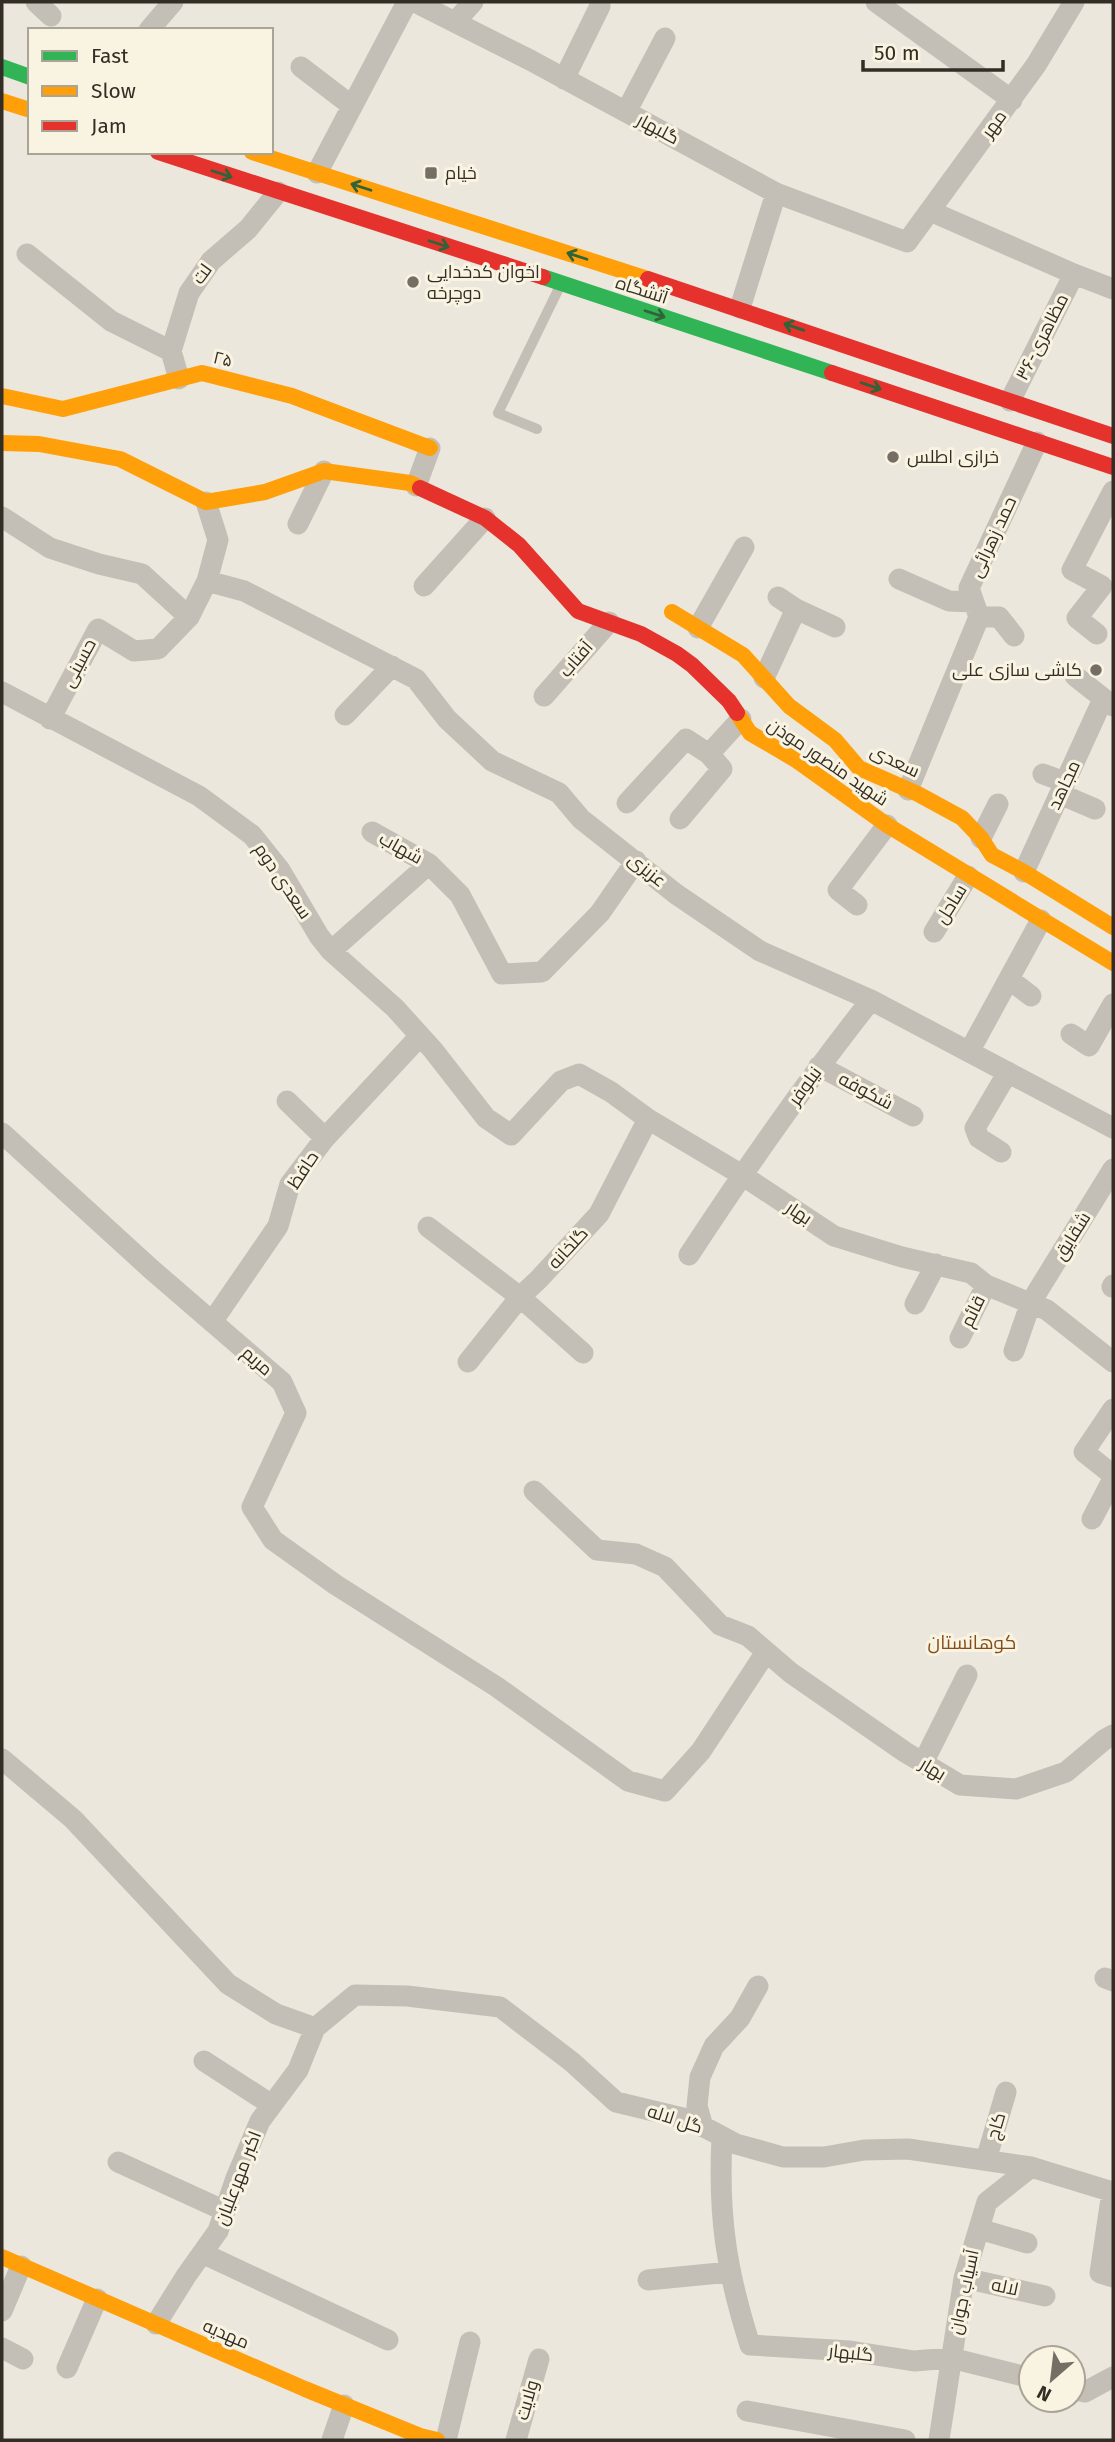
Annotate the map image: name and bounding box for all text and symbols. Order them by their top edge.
legend [28,28,273,154]
scale bar [863,28,1003,72]
text: 50 m [874,40,920,66]
text: Fast [91,43,129,69]
text: Slow [91,78,136,104]
street label: مهر [976,106,1011,143]
street label: گلبهار [632,108,683,149]
text: Jam [91,113,127,139]
place label: خیام [445,162,477,185]
marker: خیام [423,165,439,181]
one-way arrow [211,169,233,181]
one-way arrow [350,180,372,192]
one-way arrow [427,239,449,251]
one-way arrow [567,249,589,262]
street label: لت [187,260,217,288]
place label: اخوان کدخدایی دوچرخه [427,261,540,305]
street label: آتشگاه [613,271,671,309]
marker: اخوان کدخدایی دوچرخه [405,274,421,290]
street label: ۳۶-مظاهری [1011,290,1073,384]
one-way arrow [644,309,666,321]
one-way arrow [783,319,805,332]
street label: ۲۵ [211,346,235,372]
one-way arrow [860,380,882,393]
place label: خرازی اطلس [907,446,999,468]
marker: خرازی اطلس [885,449,901,465]
street label: حمد زهرائی [965,493,1021,581]
street label: حسینی [57,635,101,691]
street label: آفتاب [554,636,598,682]
place label: کاشی سازی علی [952,659,1082,681]
marker: کاشی سازی علی [1088,662,1104,678]
street label: شهید منصور موذن [763,713,893,811]
street label: سعدی [867,740,923,782]
street label: مجاهد [1043,757,1085,813]
street label: شهاب [375,827,427,869]
street label: سعدی دوم [249,839,316,924]
street label: عزیزی [624,848,670,892]
street label: ساحل [930,880,972,928]
street label: نیلوفر [783,1062,826,1110]
street label: شکوفه [835,1068,897,1114]
street label: حافظ [283,1147,323,1193]
street label: بهار [781,1196,816,1230]
street label: شقایق [1049,1208,1096,1265]
street label: گلخانه [543,1223,593,1273]
street label: قائم [956,1291,991,1331]
street label: مریم [236,1342,277,1381]
district label: کوهانستان [928,1631,1016,1654]
street label: بهار [915,1752,950,1785]
street label: گل لاله [645,2100,705,2138]
street label: کاج [982,2110,1011,2142]
street label: اکبر مهرعلیان [210,2128,266,2228]
street label: آسیاب جوان [944,2247,984,2337]
street label: لاله [990,2273,1020,2301]
street label: مهدیه [199,2314,253,2354]
street label: گلبهار [827,2340,874,2366]
north arrow [1017,2344,1087,2414]
street label: ولایت [511,2377,543,2423]
text: N [1033,2380,1055,2407]

